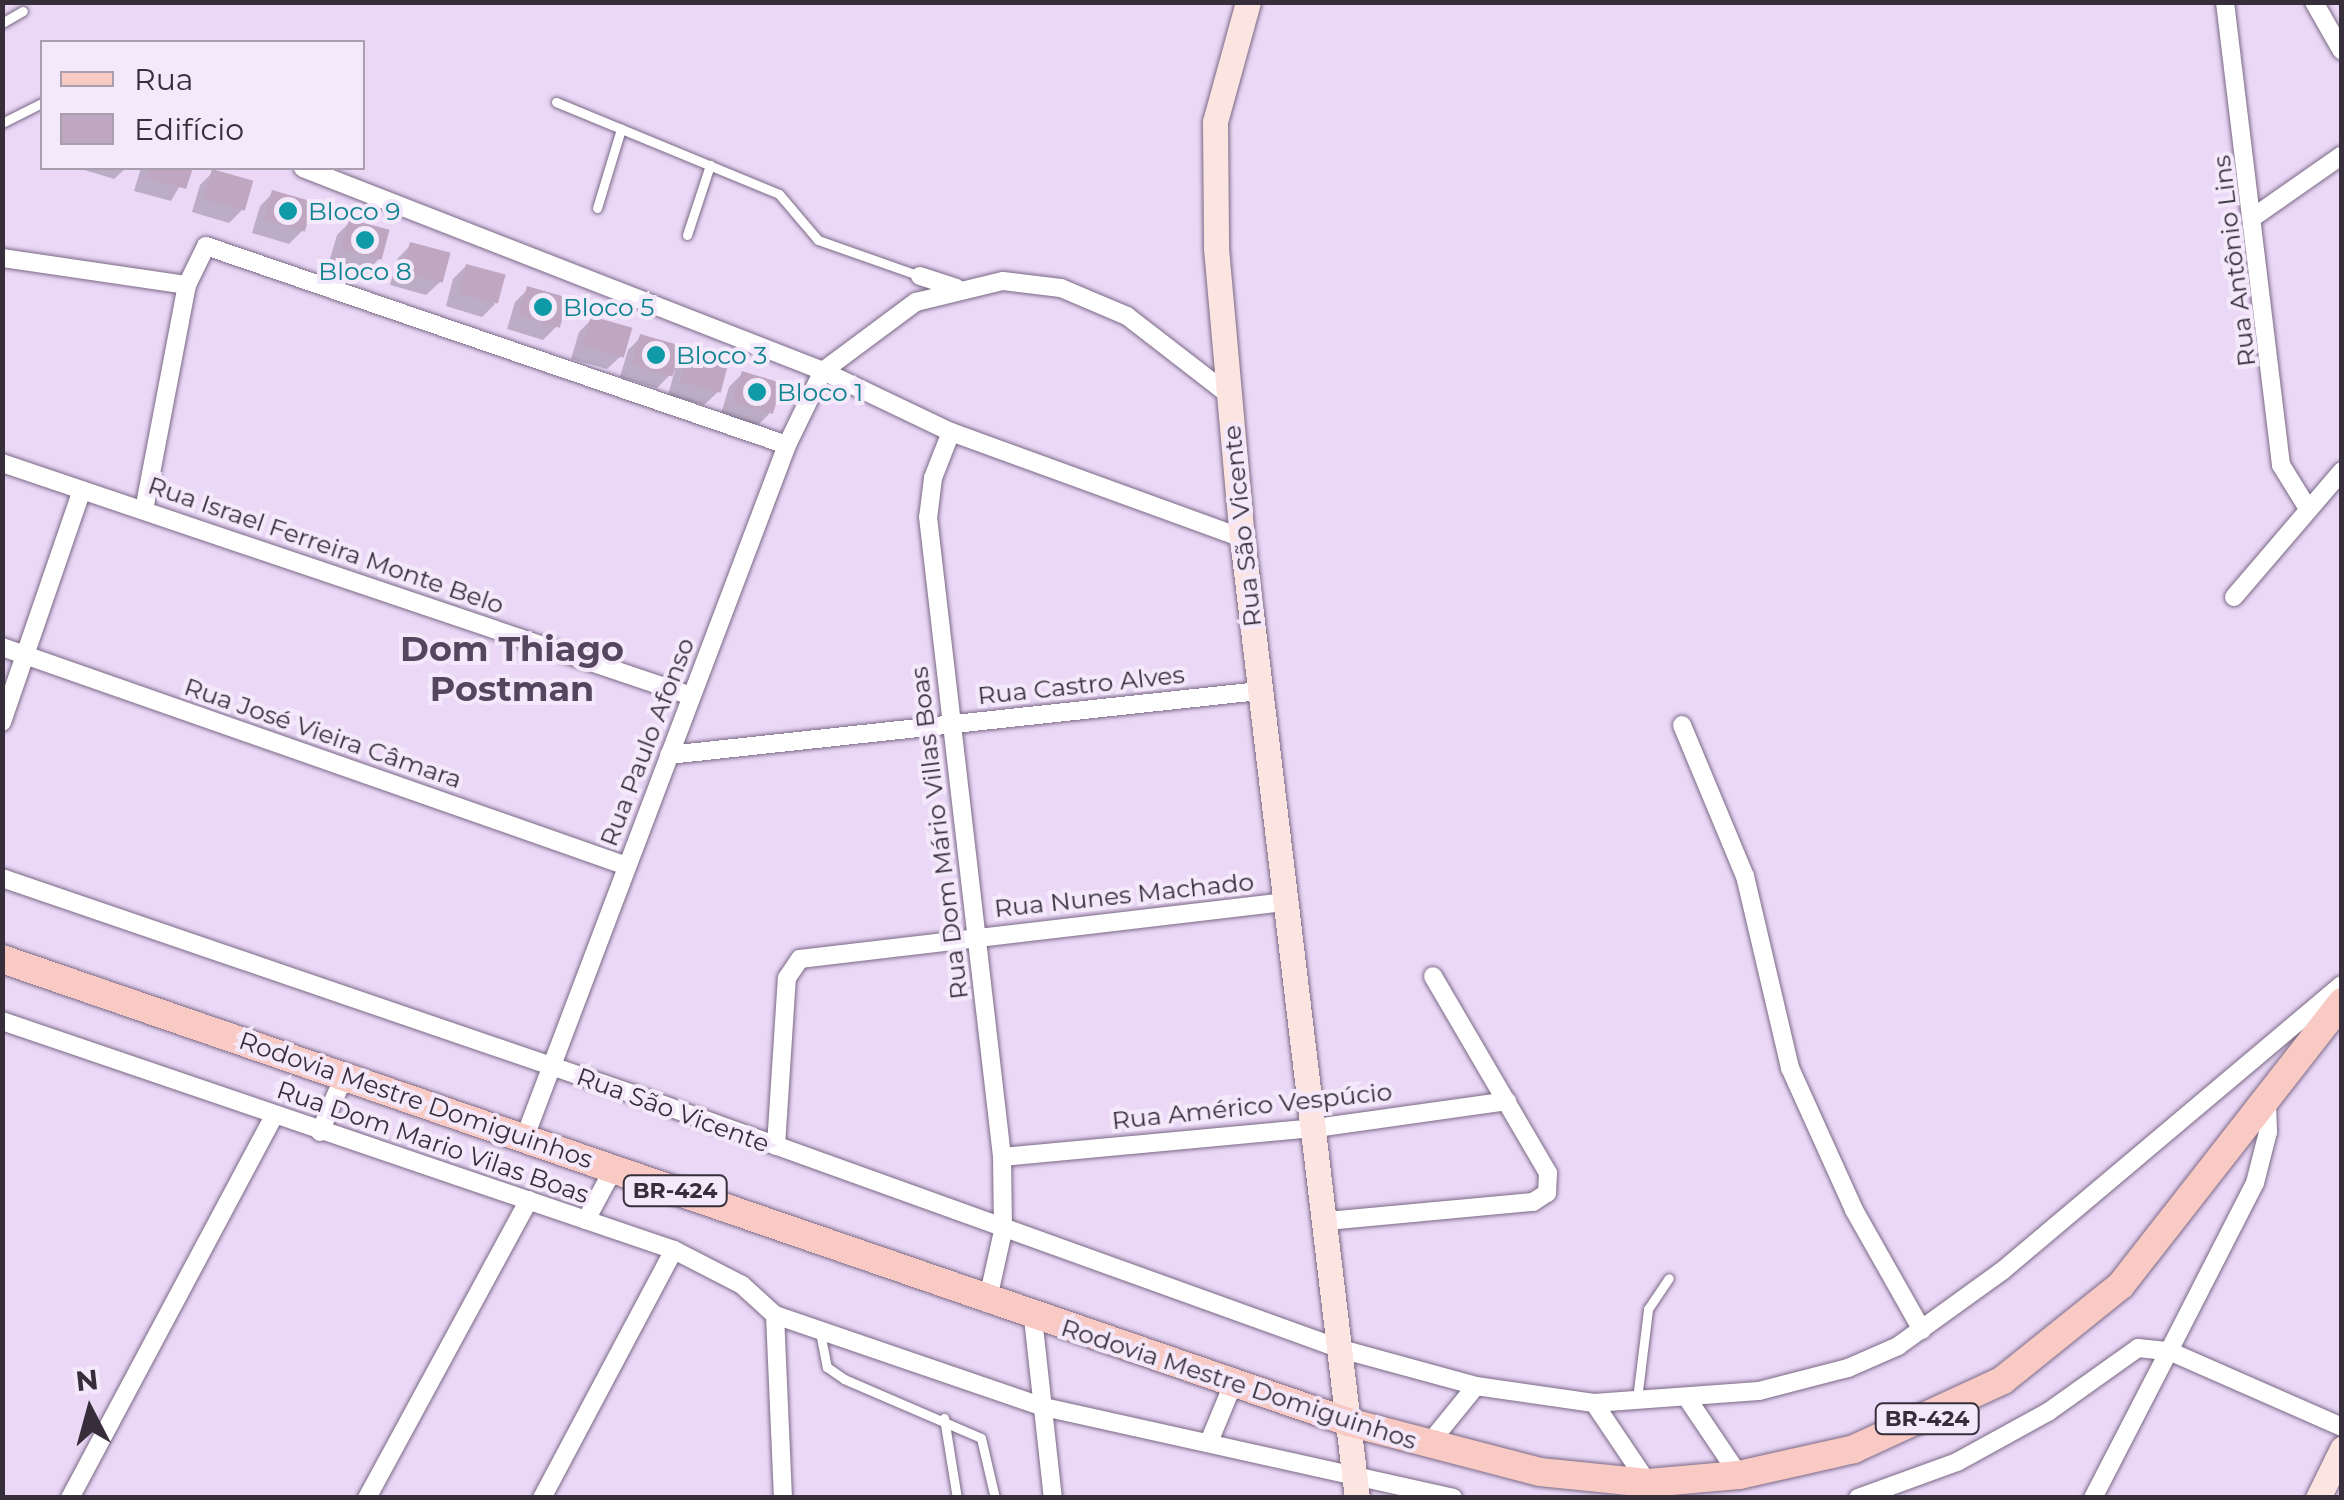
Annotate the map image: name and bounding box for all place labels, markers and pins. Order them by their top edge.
place label: Bloco 9 [308,196,401,226]
marker: Bloco 9 [277,200,299,222]
marker: Bloco 8 [354,229,376,251]
place label: Bloco 8 [318,256,412,286]
place label: Bloco 5 [563,292,654,322]
marker: Bloco 5 [532,296,554,318]
place label: Bloco 3 [676,340,767,370]
marker: Bloco 3 [645,344,667,366]
place label: Bloco 1 [777,377,863,407]
marker: Bloco 1 [746,381,768,403]

